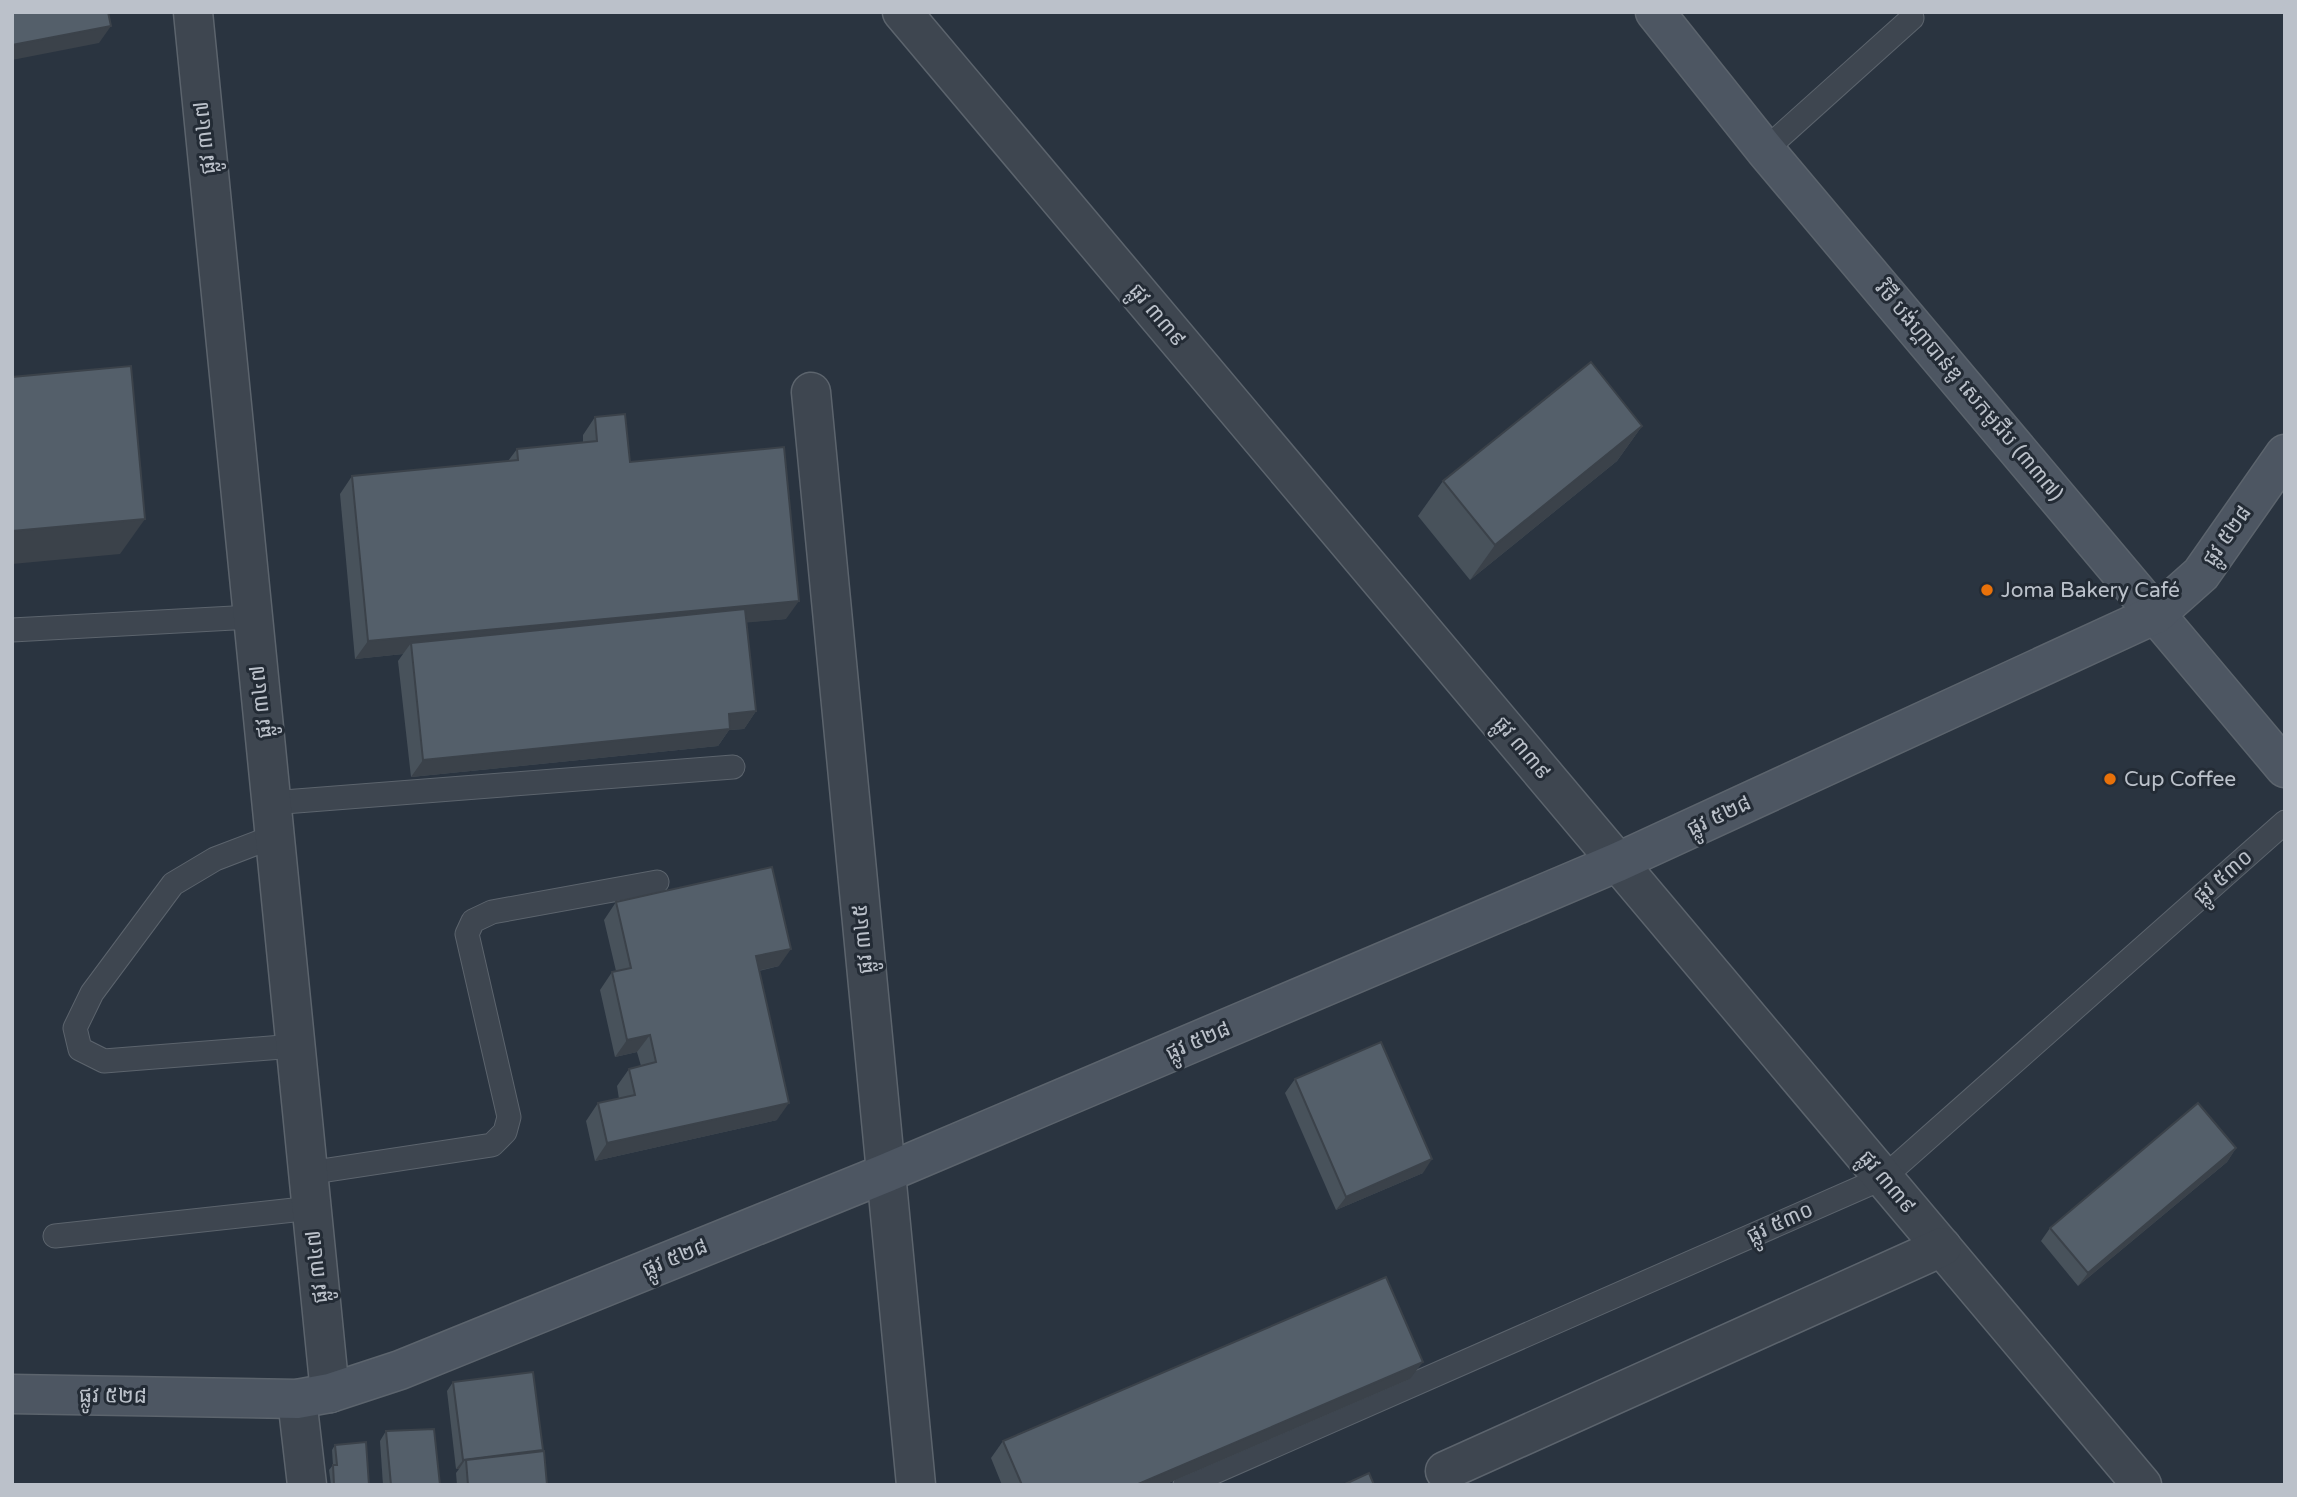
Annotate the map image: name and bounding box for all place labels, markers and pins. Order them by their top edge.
place label: Joma Bakery Café [2001,578,2180,603]
marker: Joma Bakery Café [1979,582,1995,598]
place label: Cup Coffee [2124,767,2236,792]
marker: Cup Coffee [2102,771,2118,787]

